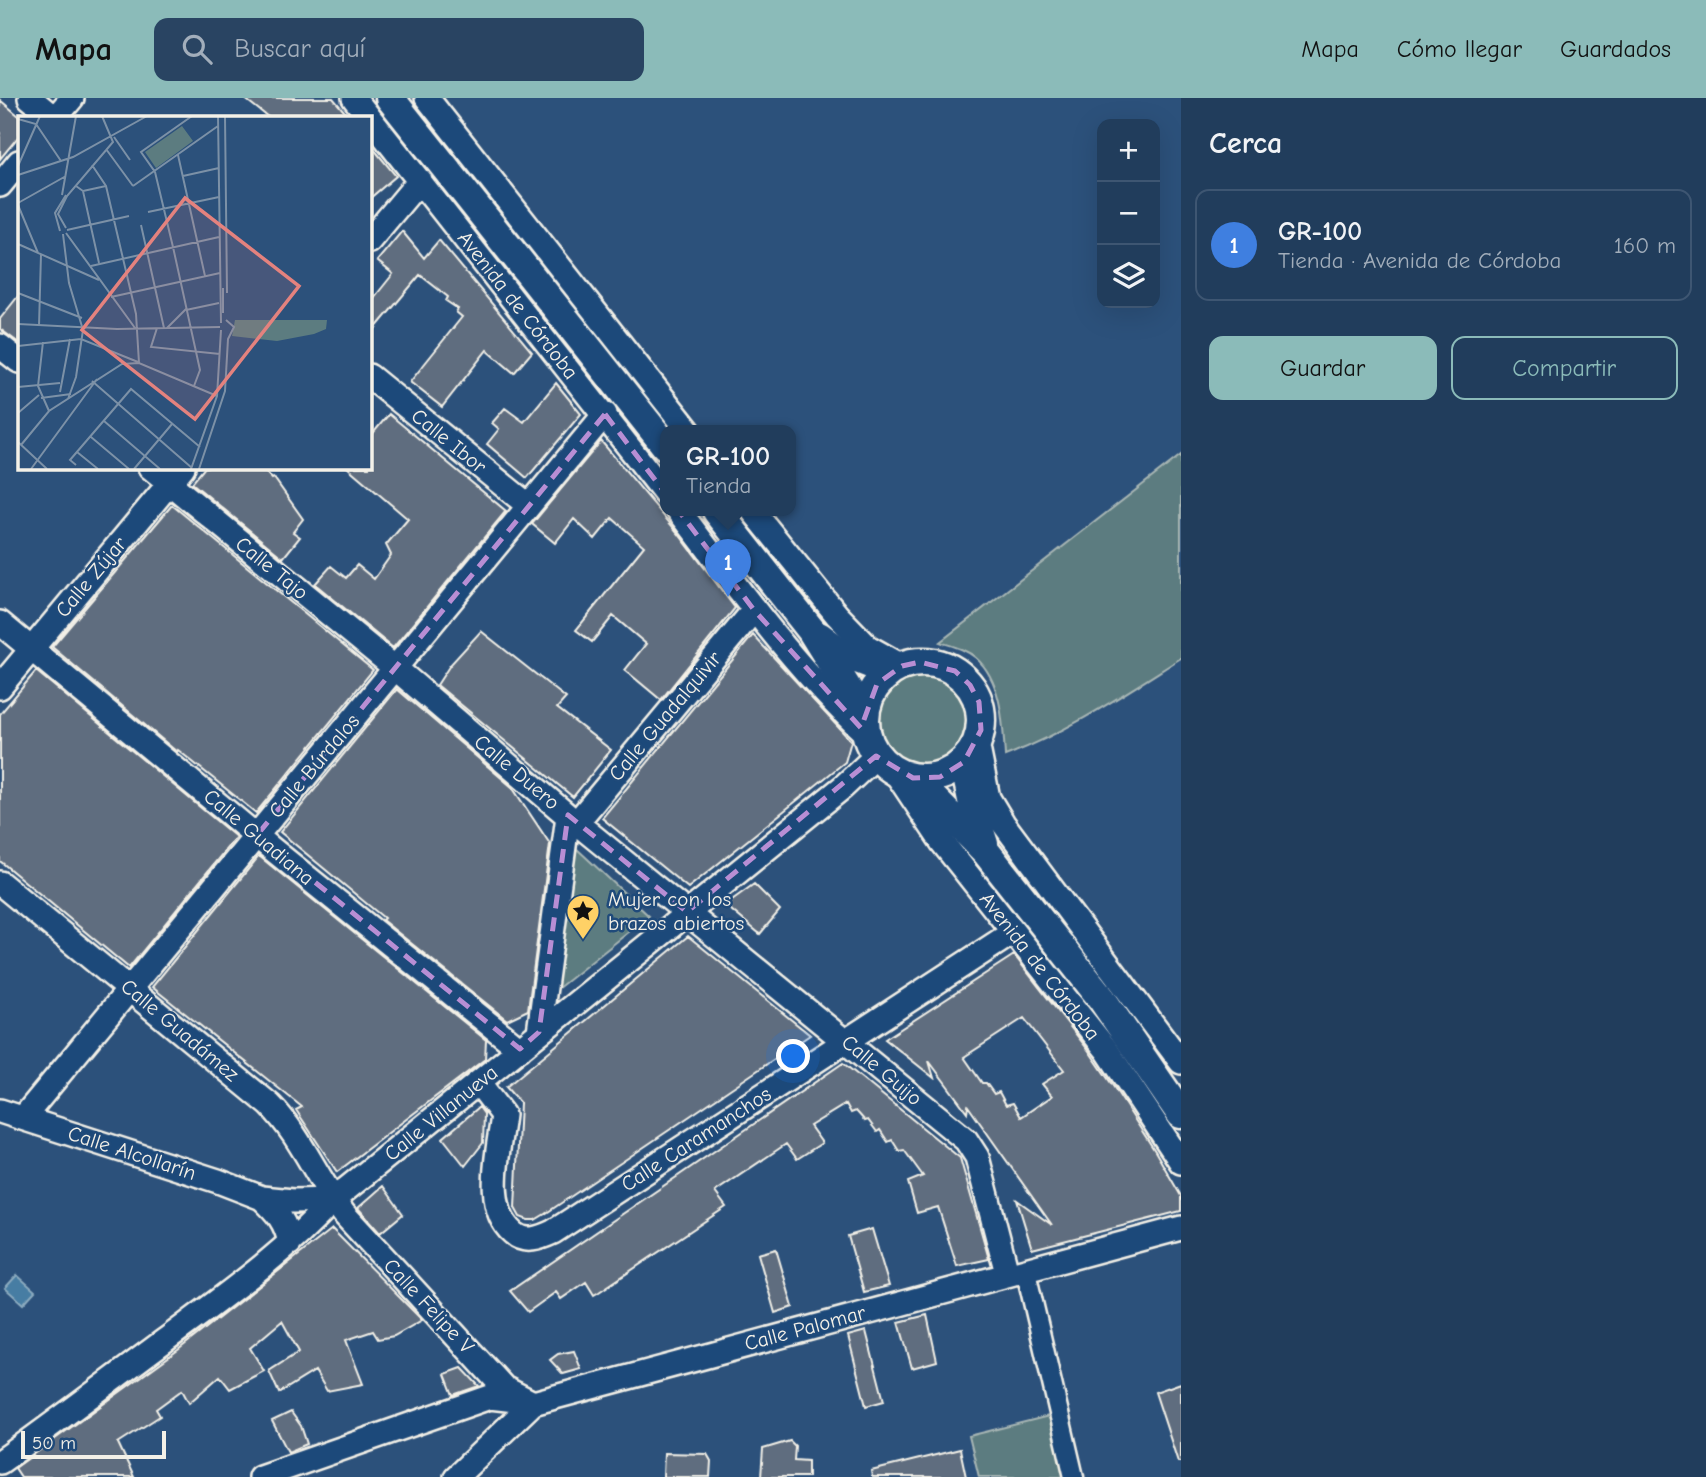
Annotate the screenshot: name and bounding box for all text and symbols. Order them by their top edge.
search box [154,18,644,81]
text: Mapa [35,30,112,68]
icon: search [178,30,216,68]
text: Buscar aquí [234,34,365,64]
text: Mapa [1301,35,1359,63]
text: Cómo llegar [1397,35,1522,63]
text: Guardados [1560,35,1671,63]
inset map [18,116,371,469]
map controls [1097,119,1160,308]
button: + [1097,119,1160,182]
text: Cerca [1209,126,1282,161]
button: − [1097,182,1160,245]
text: GR-100 [1278,217,1362,247]
street label: Avenida de Córdoba [453,226,583,384]
text: 1 [1229,232,1239,259]
text: 160 m [1614,232,1676,259]
button: layers [1097,245,1160,308]
text: Tienda · Avenida de Córdoba [1278,247,1561,274]
button: Guardar [1209,336,1437,400]
button: Compartir [1451,336,1678,400]
street label: Calle Ibor [407,404,492,479]
popup [660,425,796,516]
text: GR-100 [686,442,770,472]
text: Tienda [686,472,751,499]
street label: Calle Zújar [50,531,132,622]
street label: Calle Tajo [231,531,313,605]
pin: 1 [705,539,751,597]
street label: Calle Guadalquivir [604,646,727,786]
street label: Calle Búrdalos [264,709,364,823]
street label: Calle Duero [469,729,565,815]
street label: Calle Guadiana [199,784,319,890]
place label: Mujer con los brazos abiertos [608,887,744,935]
street label: Avenida de Córdoba [975,887,1105,1045]
place icon: Mujer con los brazos abiertos [564,892,602,941]
street label: Calle Guadámez [116,974,244,1086]
street label: Calle Guijo [837,1030,927,1110]
your location [776,1039,810,1073]
street label: Calle Villanueva [380,1060,502,1166]
street label: Calle Caramanchos [617,1082,775,1196]
street label: Calle Alcollarín [65,1121,199,1185]
street label: Calle Felipe V [379,1253,480,1359]
street label: Calle Palomar [742,1300,869,1356]
scale bar [21,1428,166,1460]
text: 50 m [32,1432,76,1454]

